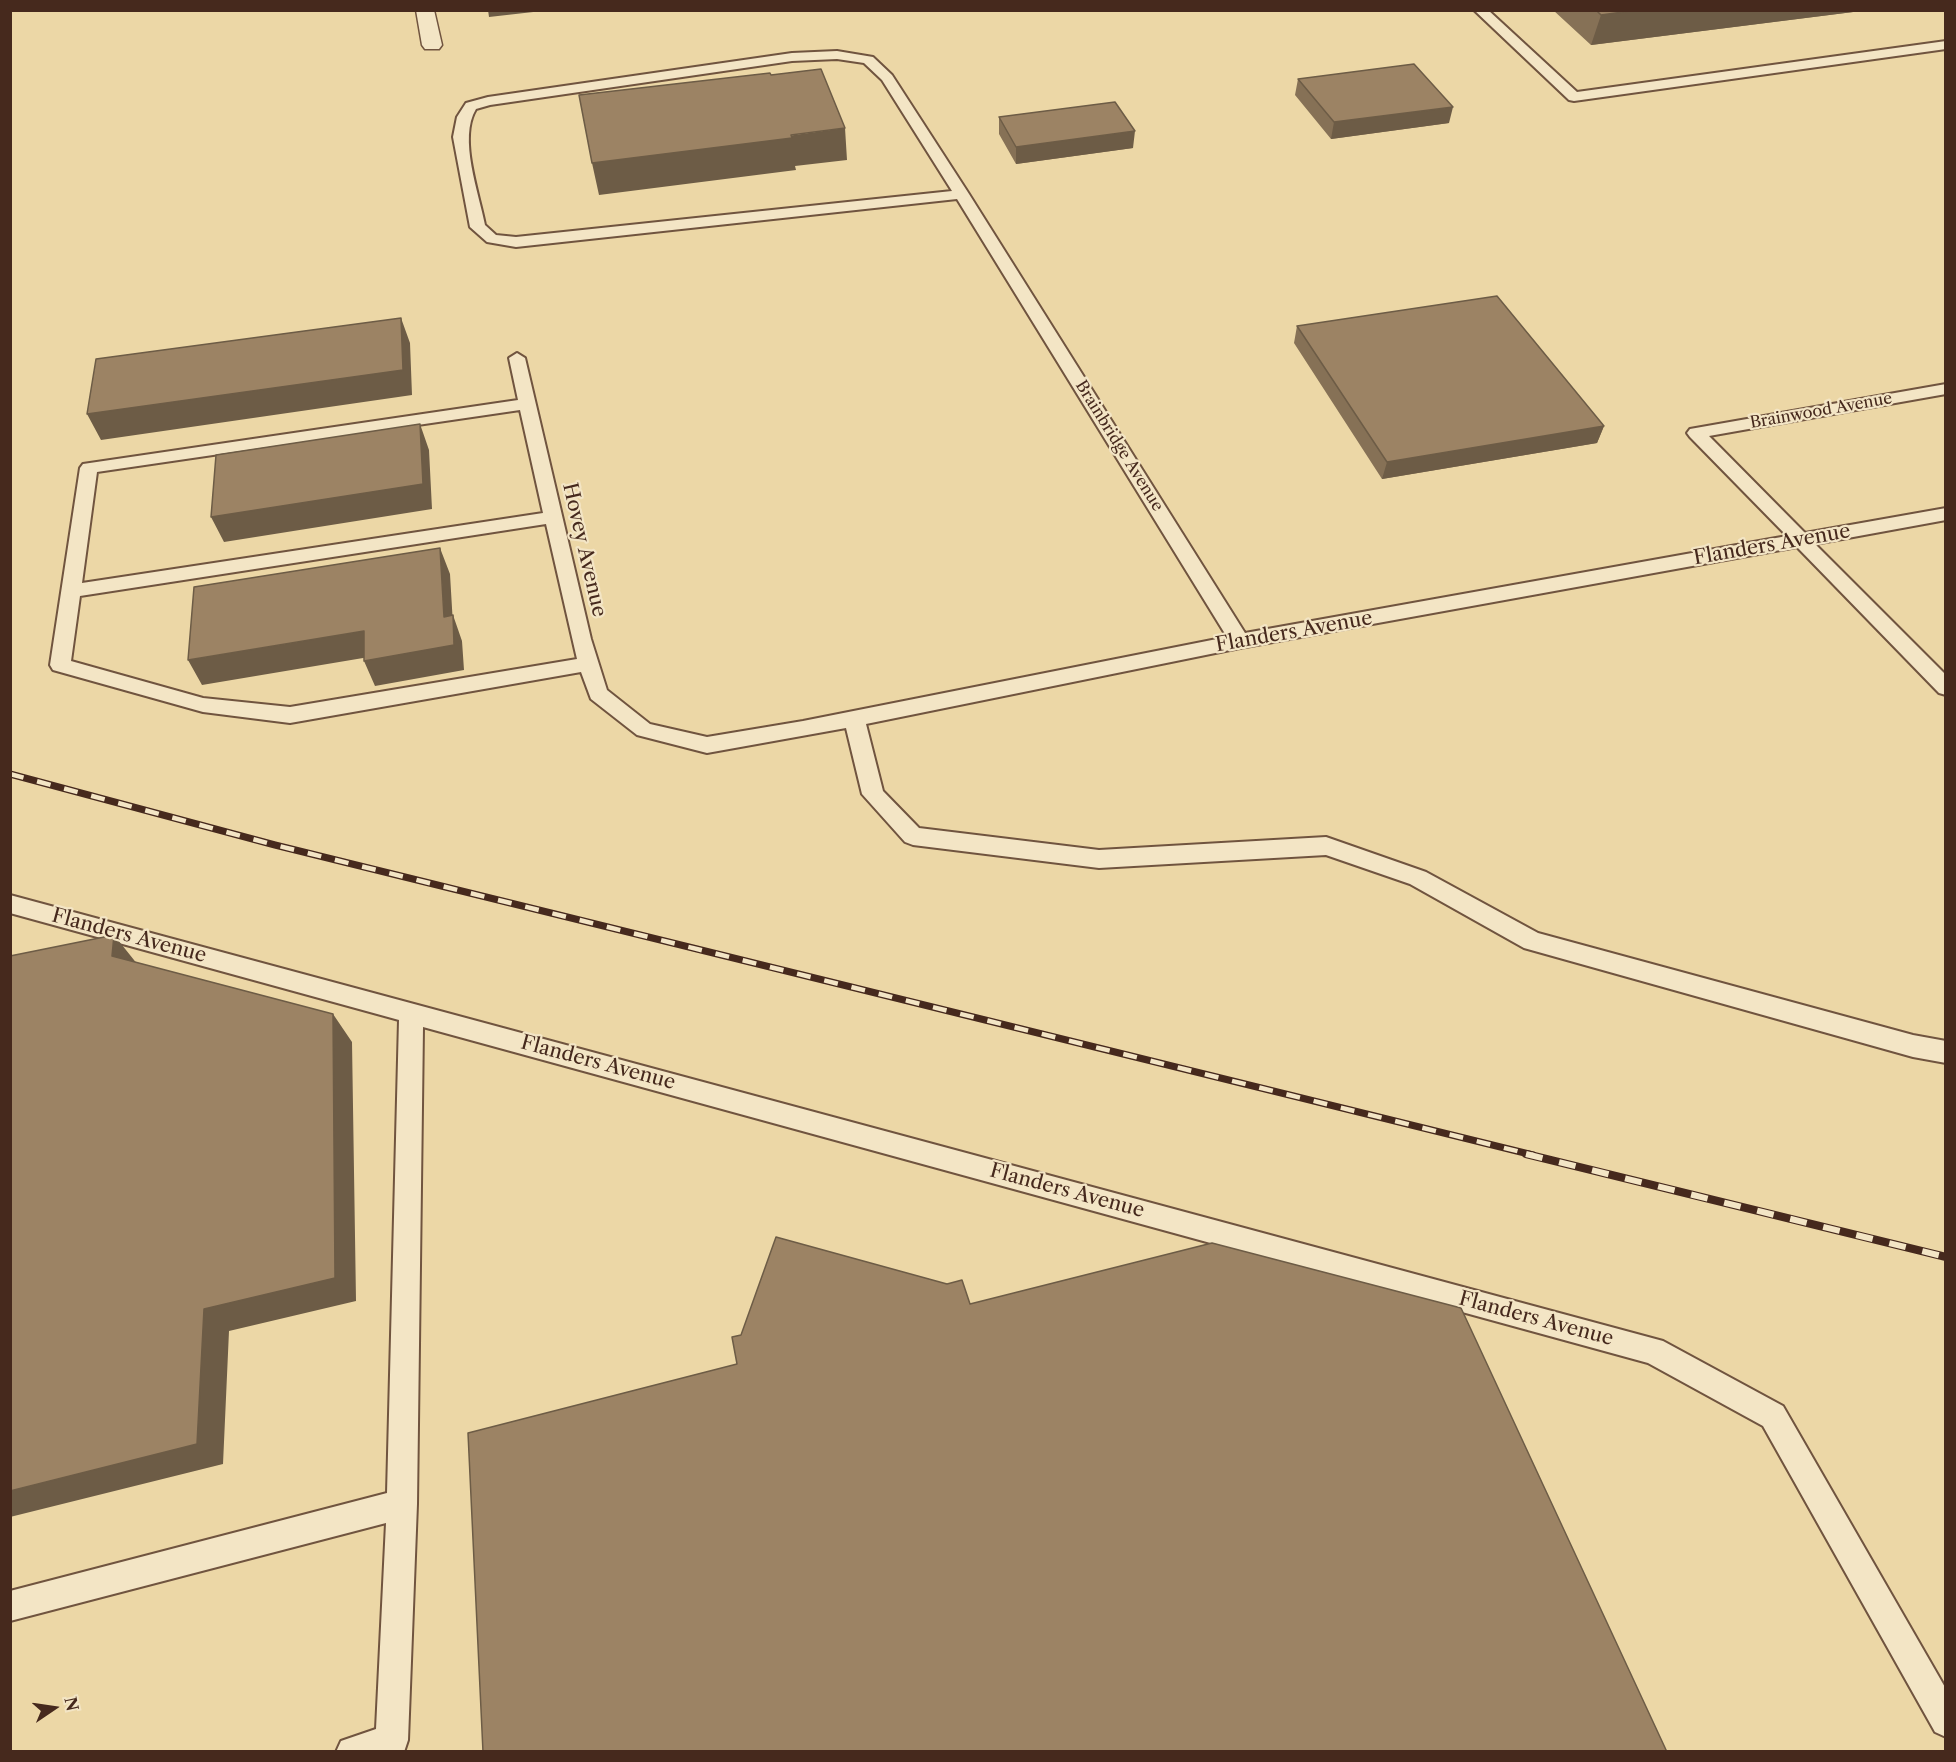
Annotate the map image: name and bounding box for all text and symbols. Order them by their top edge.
street label: Brainbridge Avenue [1071,377,1167,515]
street label: Brainwood Avenue [1748,389,1894,433]
street label: Hovey Avenue [557,481,611,619]
street label: Flanders Avenue [1692,519,1852,571]
street label: Flanders Avenue [1214,606,1374,658]
street label: Flanders Avenue [49,904,209,968]
street label: Flanders Avenue [518,1031,678,1095]
street label: Flanders Avenue [987,1159,1147,1223]
street label: Flanders Avenue [1456,1287,1616,1351]
north arrow [24,1678,84,1738]
text: N [60,1695,83,1713]

